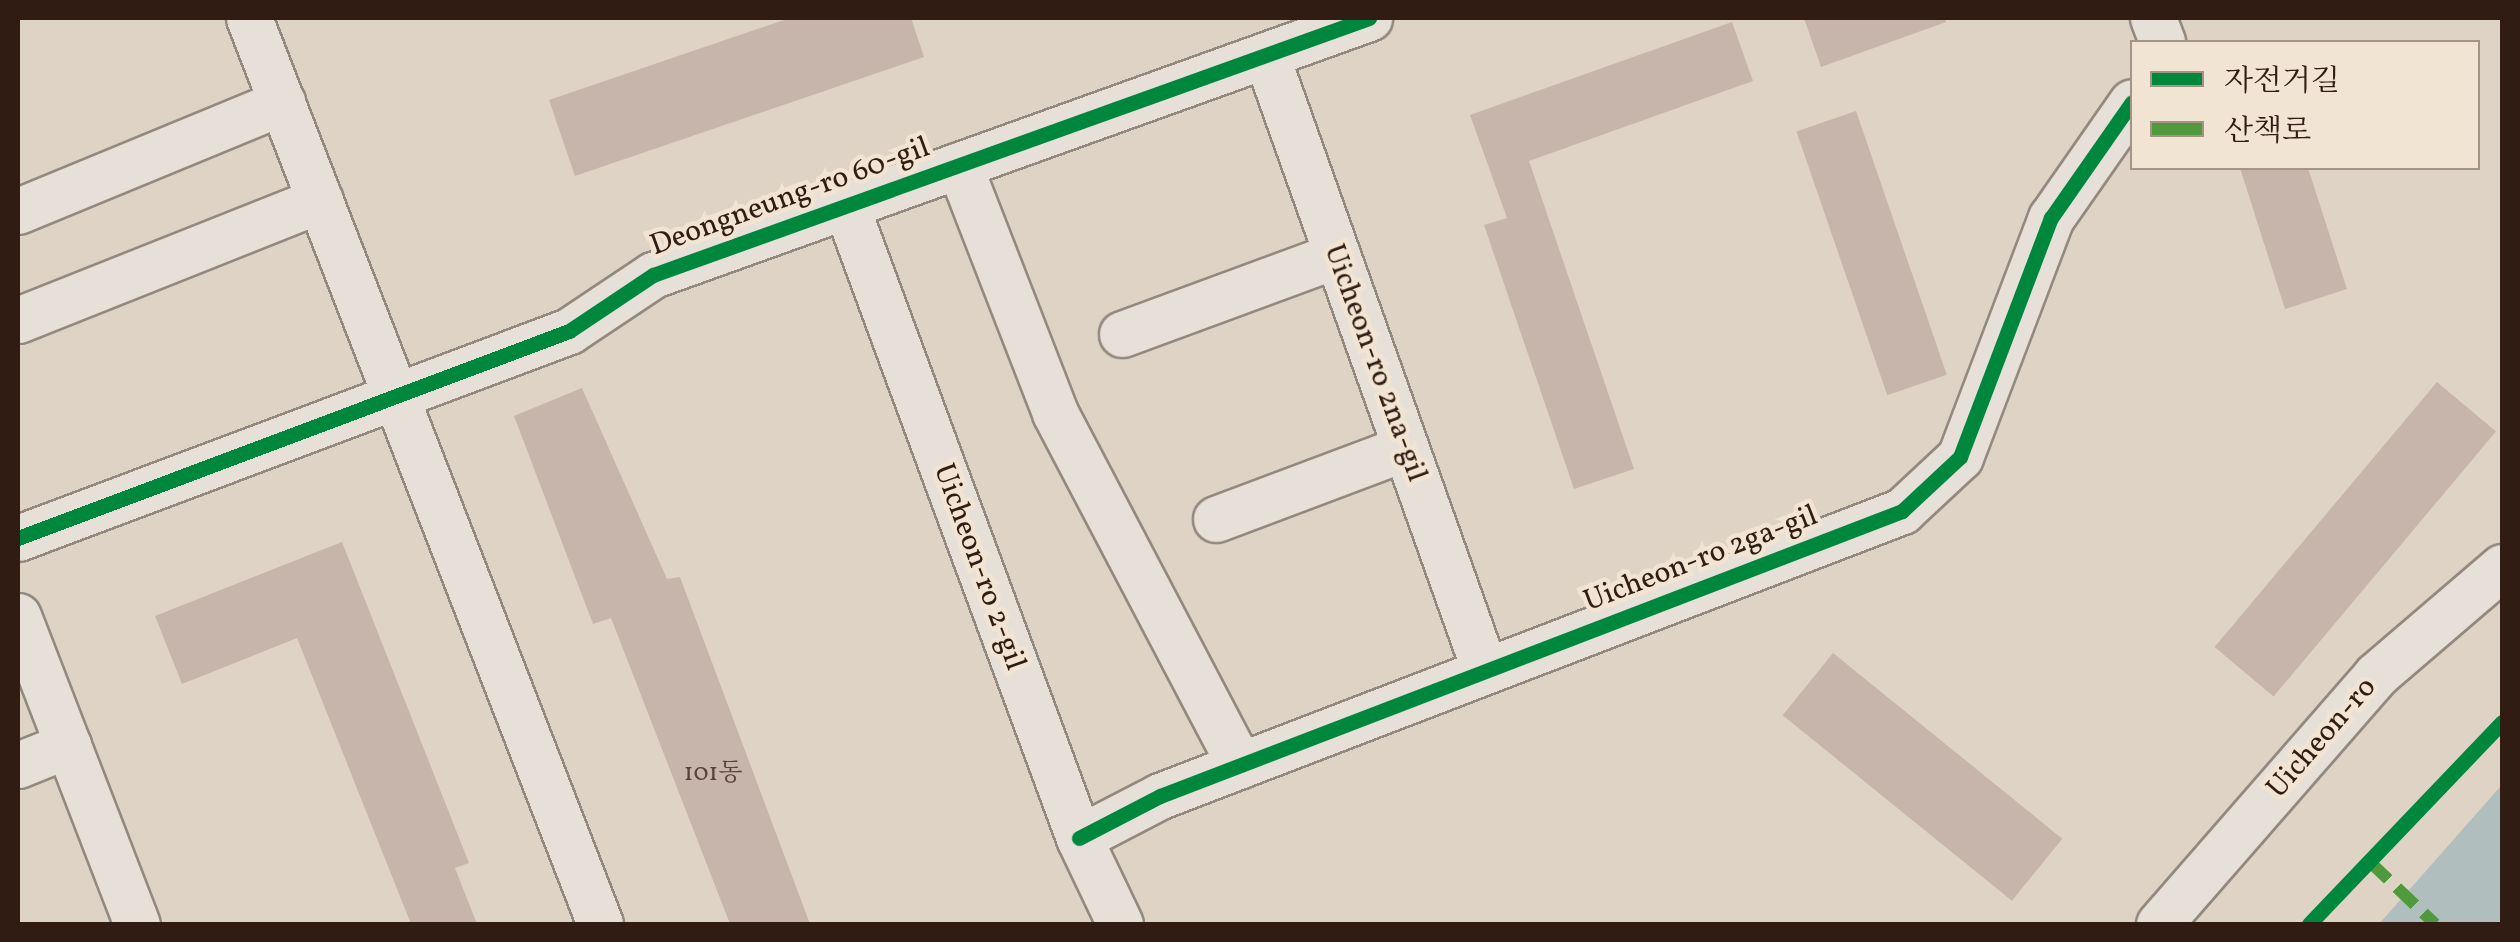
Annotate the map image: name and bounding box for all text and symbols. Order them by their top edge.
legend [2130,40,2480,170]
text: 자전거길 [2224,61,2340,103]
text: 산책로 [2224,111,2311,153]
street label: Deongneung-ro 60-gil [645,130,935,264]
street label: Uicheon-ro 2na-gil [1315,239,1435,487]
street label: Uicheon-ro 2-gil [925,459,1033,675]
street label: Uicheon-ro 2ga-gil [1579,498,1823,620]
street label: Uicheon-ro [2260,670,2384,806]
house number: 101동 [684,759,742,789]

